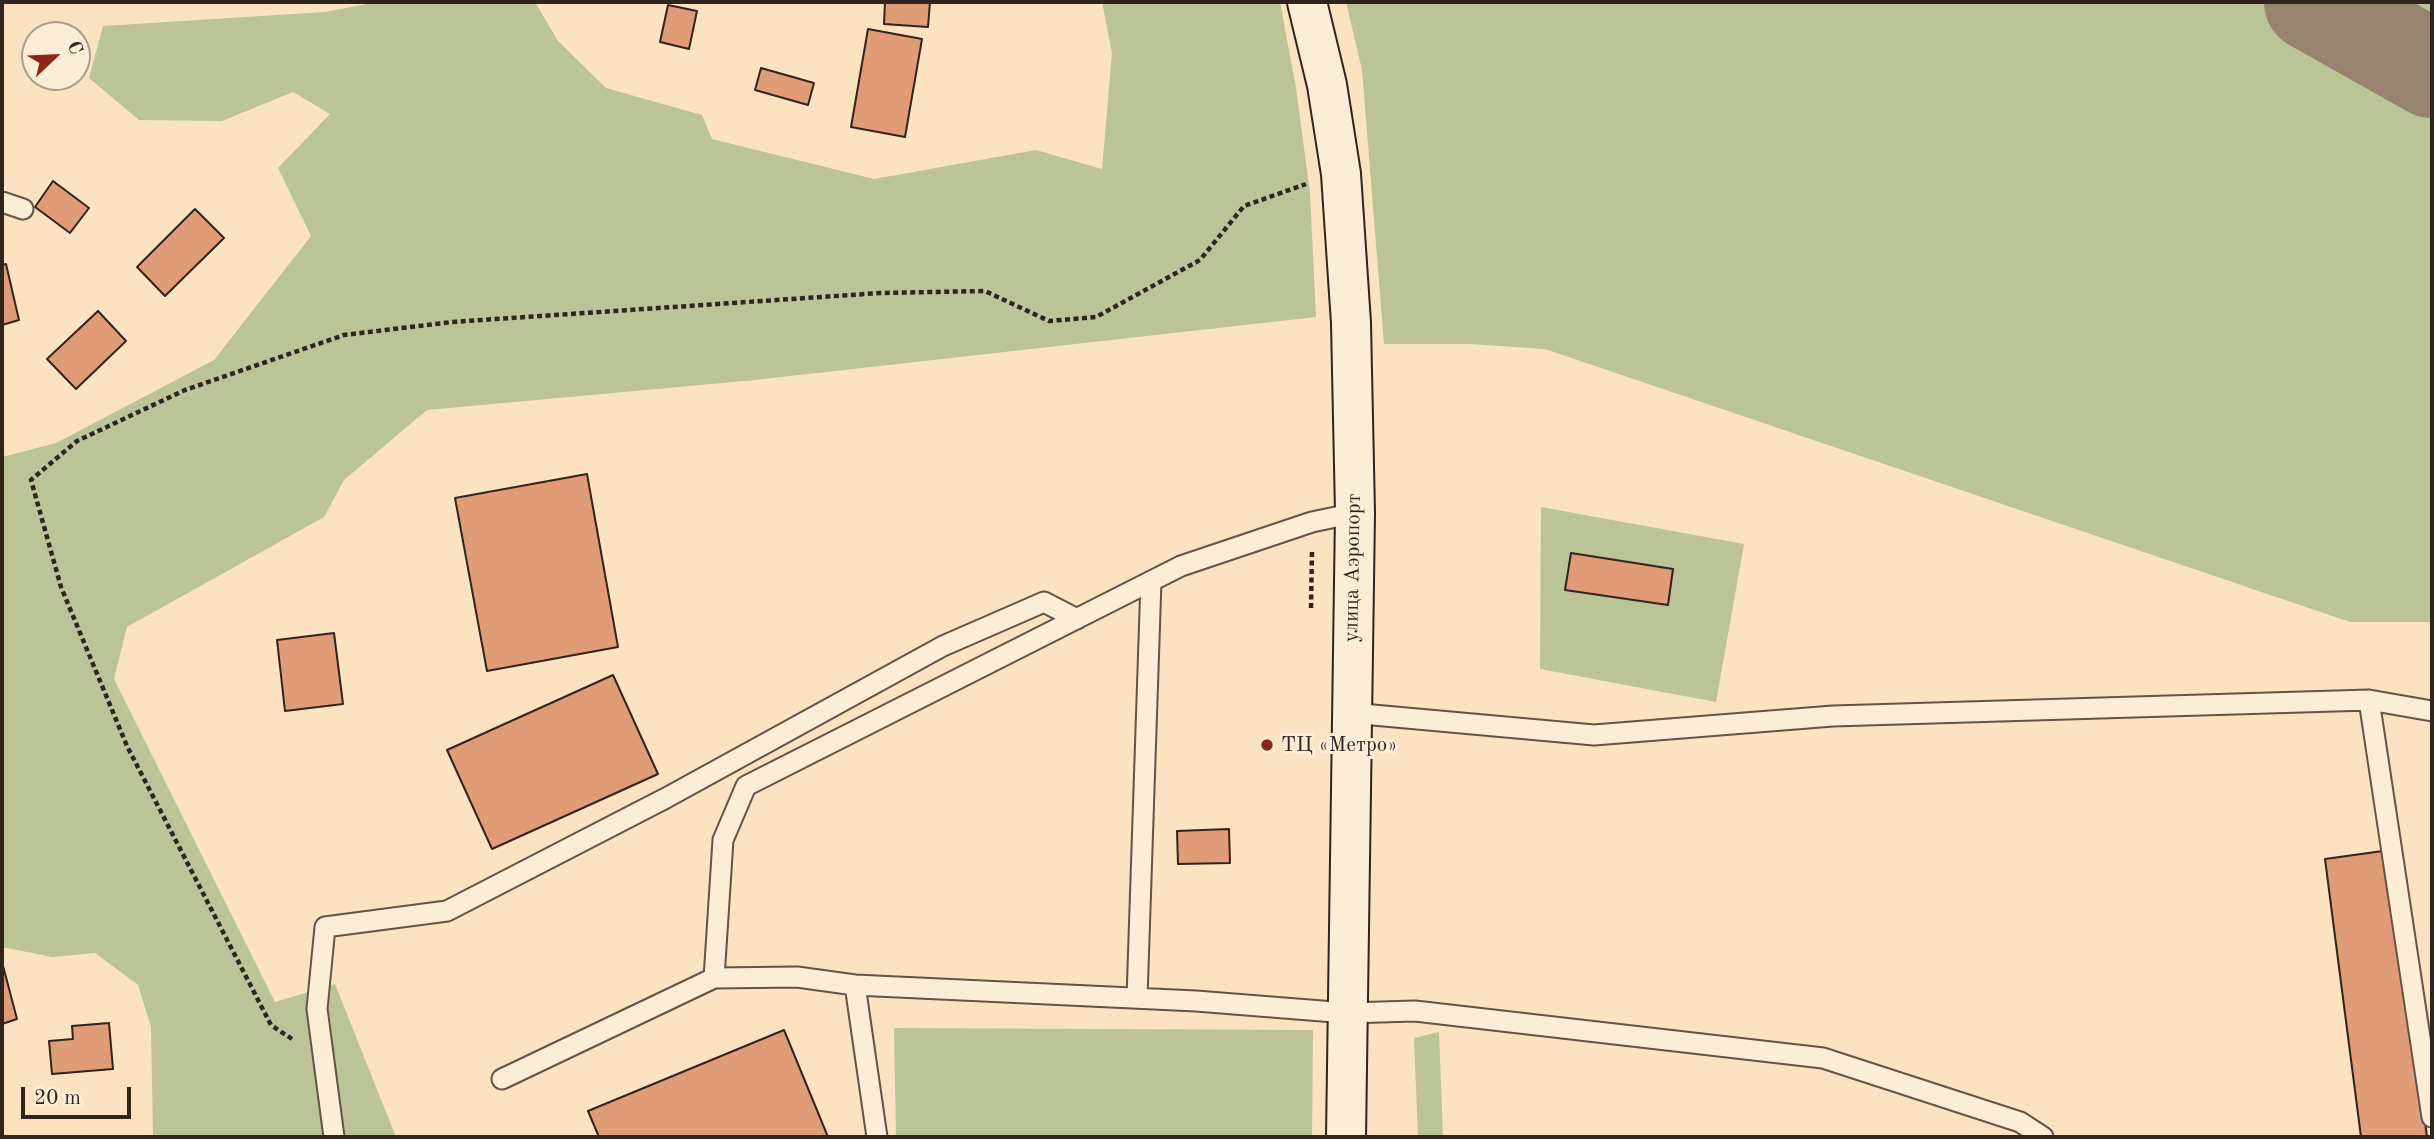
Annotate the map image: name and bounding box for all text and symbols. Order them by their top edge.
north arrow [21,21,91,91]
text: С [63,39,85,58]
street label: улица Аэропорт [1339,493,1367,643]
place label: ТЦ «Метро» [1281,732,1397,758]
marker: ТЦ «Метро» [1259,737,1275,753]
scale bar [24,1072,135,1116]
text: 20 m [34,1088,81,1109]

